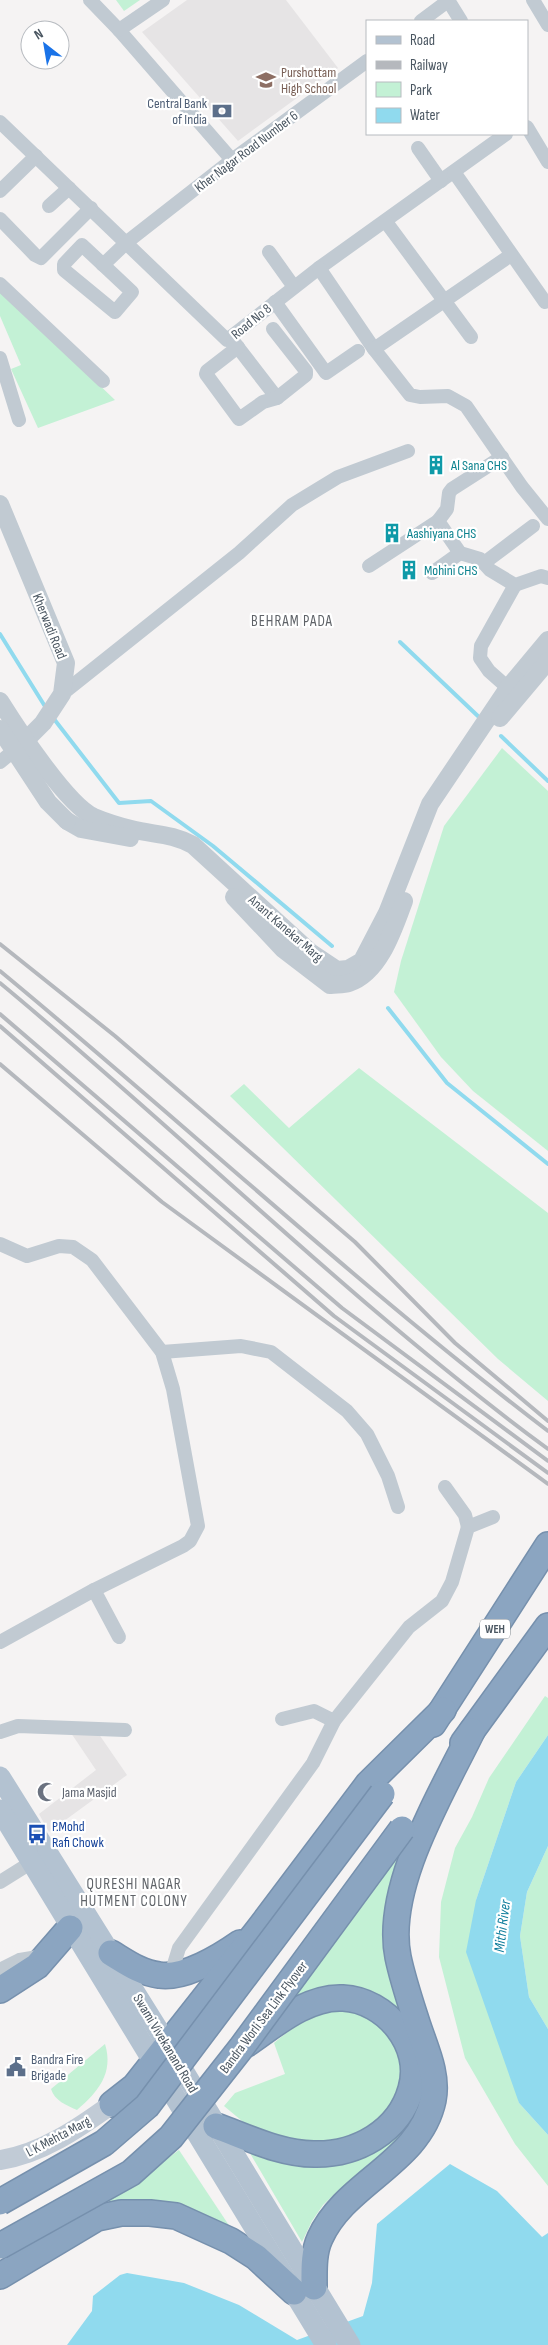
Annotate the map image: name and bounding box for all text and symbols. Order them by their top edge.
north arrow [20,20,70,70]
legend [366,20,528,135]
text: N [31,25,46,43]
text: Road [410,31,435,50]
text: Railway [410,56,448,75]
place label: Purshottam High School [281,64,336,97]
school or university icon: Purshottam High School [255,69,277,91]
text: Park [410,81,432,100]
place label: Central Bank of India [147,95,208,128]
bank icon: Central Bank of India [211,100,233,122]
text: Water [410,106,441,125]
street label: Kher Nagar Road Number 6 [191,107,301,196]
street label: Road No 8 [228,300,275,343]
building icon: Al Sana CHS [425,454,447,476]
place label: Al Sana CHS [450,457,507,474]
building icon: Aashiyana CHS [381,522,403,544]
place label: Aashiyana CHS [406,525,476,542]
building icon: Mohini CHS [398,559,420,581]
place label: Mohini CHS [424,562,477,579]
street label: Kherwadi Road [29,591,70,662]
district label: BEHRAM PADA [251,612,333,631]
street label: Anant Kanekar Marg [244,891,327,966]
road number: WEH [480,1620,510,1638]
mosque icon: Jama Masjid [36,1781,58,1803]
place label: Jama Masjid [61,1784,117,1801]
place label: P.Mohd Rafi Chowk [52,1818,104,1851]
bus stop icon: P.Mohd Rafi Chowk [26,1823,48,1845]
district label: QURESHI NAGAR HUTMENT COLONY [80,1875,188,1911]
water label: Mithi River [490,1898,515,1953]
street label: Bandra Worli Sea Link Flyover [216,1958,311,2077]
street label: Swami Vivekanand Road [129,1991,202,2096]
place label: Bandra Fire Brigade [31,2051,83,2084]
public building icon: Bandra Fire Brigade [5,2056,27,2078]
street label: L K Mehta Marg [23,2112,94,2161]

